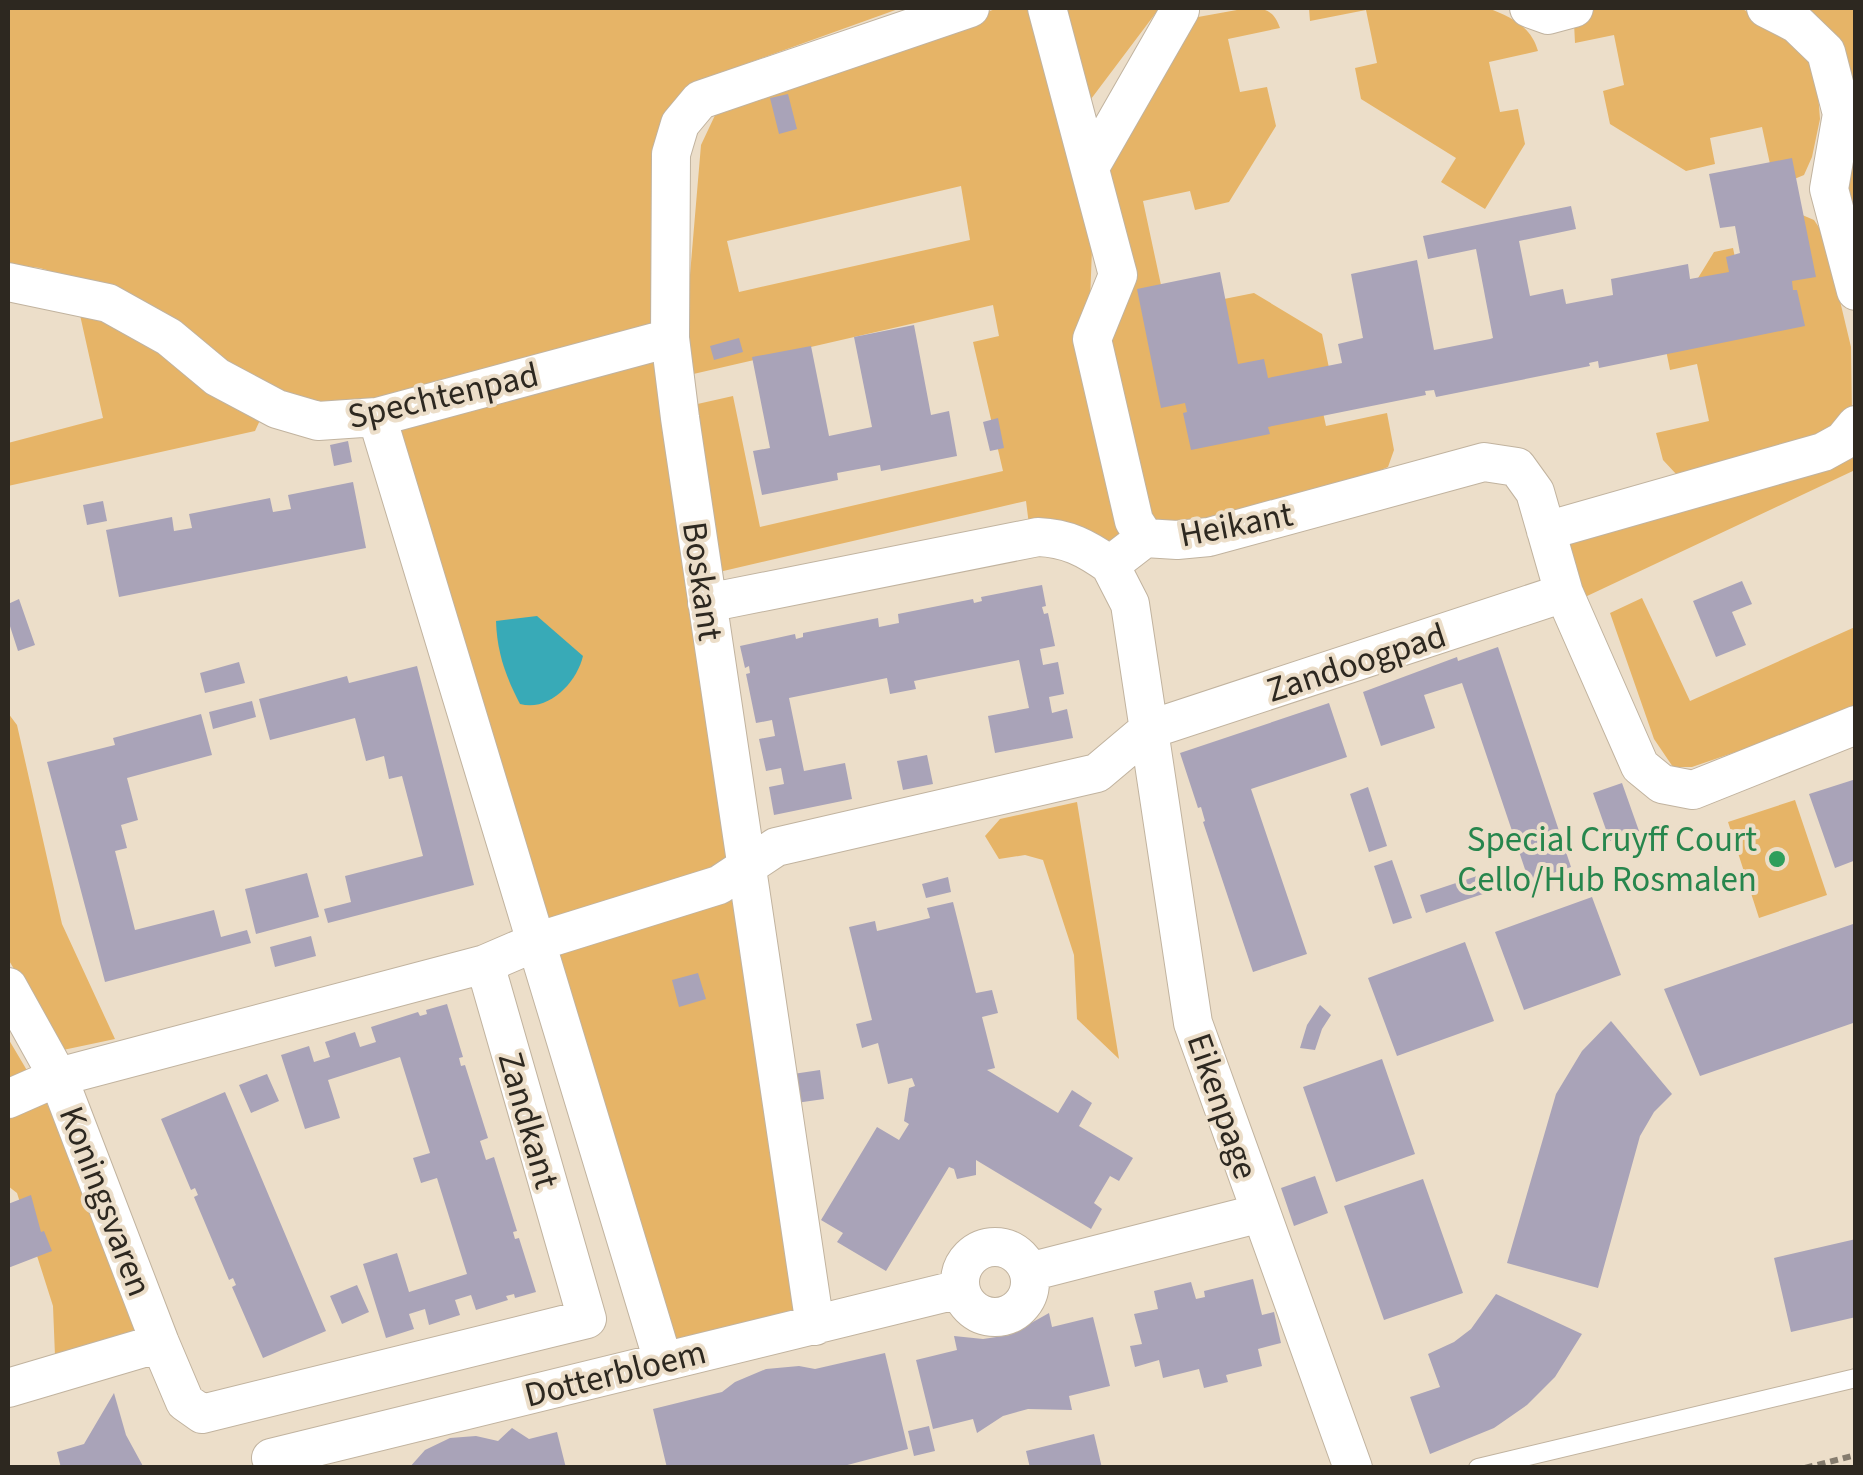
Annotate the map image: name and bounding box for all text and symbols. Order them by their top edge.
street label: Spechtenpad [343,350,544,442]
street label: Heikant [1175,489,1297,560]
street label: Boskant [669,518,735,644]
street label: Zandoogpad [1260,610,1453,715]
place label: Special Cruyff Court Cello/Hub Rosmalen [1457,815,1757,905]
marker: Special Cruyff Court Cello/Hub Rosmalen [1766,848,1788,870]
street label: Eikenpage [1174,1027,1270,1186]
street label: Zandkant [485,1046,571,1195]
street label: Koningsvaren [46,1099,164,1304]
street label: Dotterbloem [519,1327,711,1421]

